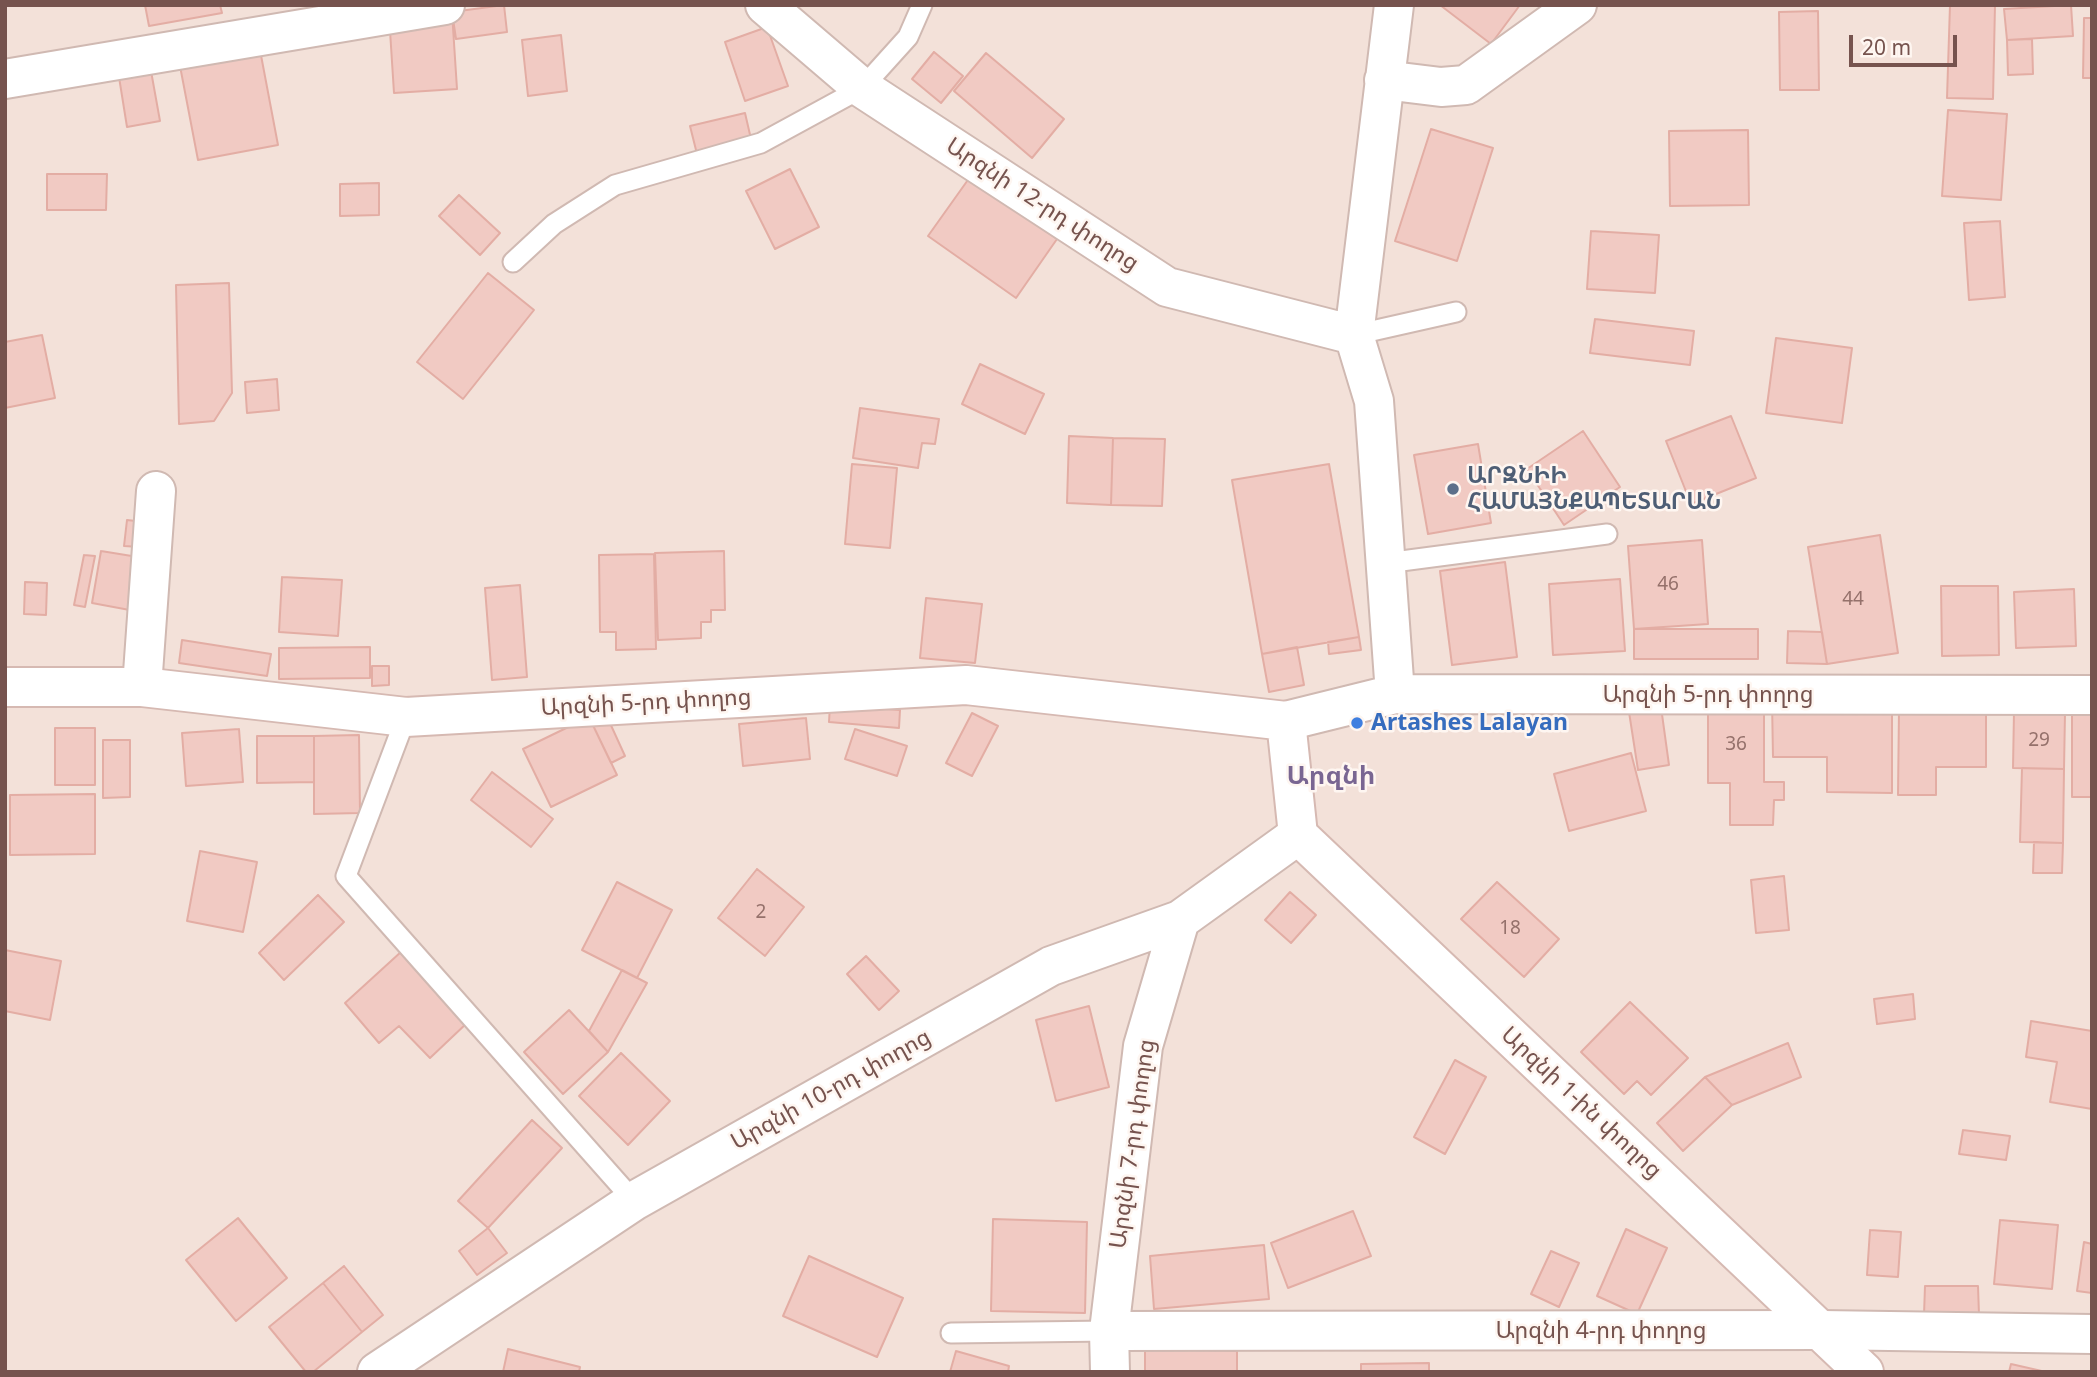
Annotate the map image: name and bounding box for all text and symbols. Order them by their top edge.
scale bar [1852,21,1960,65]
text: 20 m [1862,33,1911,61]
street label: Արզնի 12-րդ փողոց [940,132,1144,278]
place label: ԱՐԶՆԻԻ ՀԱՄԱՅՆՔԱՊԵՏԱՐԱՆ [1467,462,1721,516]
marker: ԱՐԶՆԻԻ ՀԱՄԱՅՆՔԱՊԵՏԱՐԱՆ [1445,481,1461,497]
house number: 46 [1657,574,1679,596]
house number: 44 [1842,589,1864,611]
street label: Արզնի 5-րդ փողոց [1602,681,1814,709]
street label: Արզնի 5-րդ փողոց [540,684,752,722]
place label: Artashes Lalayan [1371,709,1568,737]
marker: Artashes Lalayan [1349,715,1365,731]
house number: 29 [2028,730,2050,752]
house number: 36 [1725,734,1747,756]
district label: Արզնի [1287,761,1375,793]
house number: 2 [756,902,766,924]
house number: 18 [1499,918,1521,940]
street label: Արզնի 1-ին փողոց [1495,1021,1667,1185]
street label: Արզնի 10-րդ փողոց [726,1024,936,1156]
street label: Արզնի 7-րդ փողոց [1105,1038,1161,1250]
street label: Արզնի 4-րդ փողոց [1495,1317,1707,1345]

